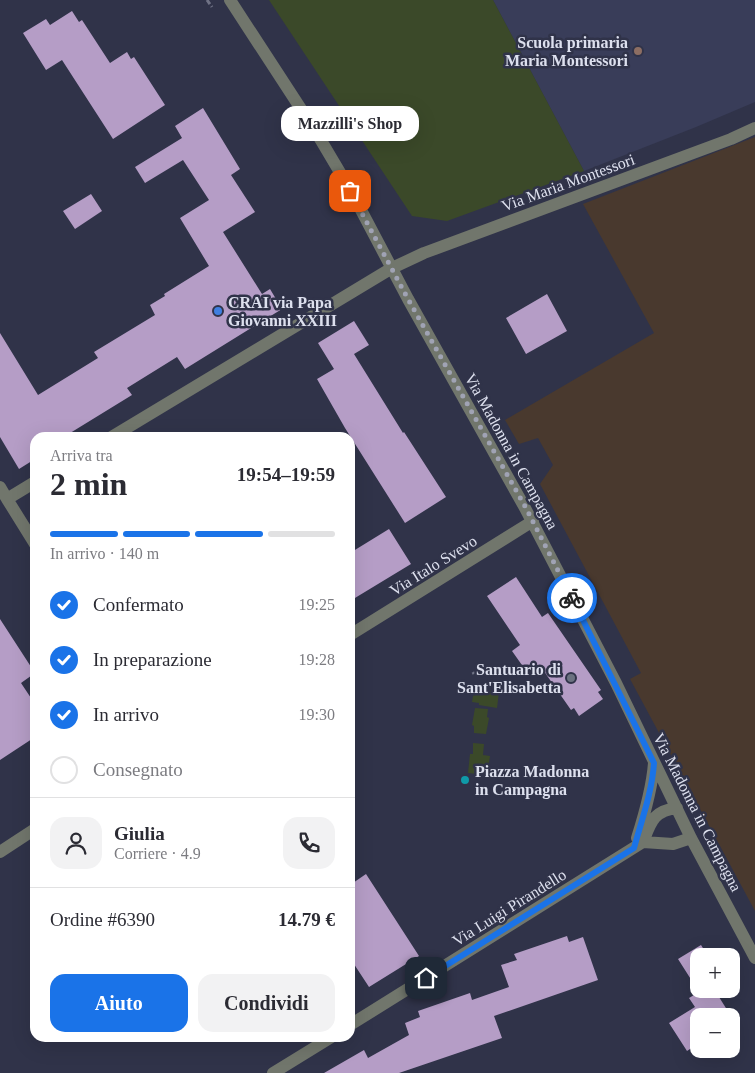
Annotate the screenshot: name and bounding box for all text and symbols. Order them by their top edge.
place label: Scuola primaria Maria Montessori [505,34,629,69]
marker: Scuola primaria Maria Montessori [632,45,644,57]
callout: Mazzilli's Shop [281,106,419,141]
text: Mazzilli's Shop [298,115,402,132]
street label: Via Maria Montessori [499,150,638,214]
pin [329,170,371,212]
icon: bag [336,177,364,205]
place label: CRAI via Papa Giovanni XXIII [228,294,337,329]
marker: CRAI via Papa Giovanni XXIII [212,305,224,317]
street label: Via Madonna in Campagna [461,370,562,533]
text: Arriva tra [50,447,113,464]
text: 19:54–19:59 [237,464,335,485]
text: 2 min [50,466,127,502]
street label: Via Italo Svevo [387,532,480,599]
text: In arrivo · 140 m [50,545,159,562]
courier [547,573,597,623]
icon: bike [558,584,586,612]
icon: check [50,591,78,619]
text: Confermato [93,594,184,615]
text: 19:25 [299,596,335,613]
icon: check [50,646,78,674]
text: In preparazione [93,649,212,670]
text: 19:28 [299,651,335,668]
place label: Santuario di Sant'Elisabetta [457,661,562,696]
marker: Santuario di Sant'Elisabetta [565,672,577,684]
icon: check [50,701,78,729]
text: In arrivo [93,704,159,725]
text: 19:30 [299,706,335,723]
street label: Via Madonna in Campagna [649,730,745,895]
text: Consegnato [93,759,183,780]
place label: Piazza Madonna in Campagna [475,763,589,799]
marker: Piazza Madonna in Campagna [459,774,471,786]
button: person [50,817,102,869]
button: phone [283,817,335,869]
text: Giulia [114,823,165,844]
text: Corriere · 4.9 [114,845,201,862]
street label: Via Luigi Pirandello [449,866,570,950]
text: Ordine #6390 [50,909,155,930]
text: 14.79 € [278,909,335,930]
map controls [690,948,740,1058]
button: + [690,948,740,998]
pin [405,957,447,999]
icon: home [412,964,440,992]
button: Aiuto [50,974,188,1032]
button: Condividi [198,974,335,1032]
button: − [690,1008,740,1058]

